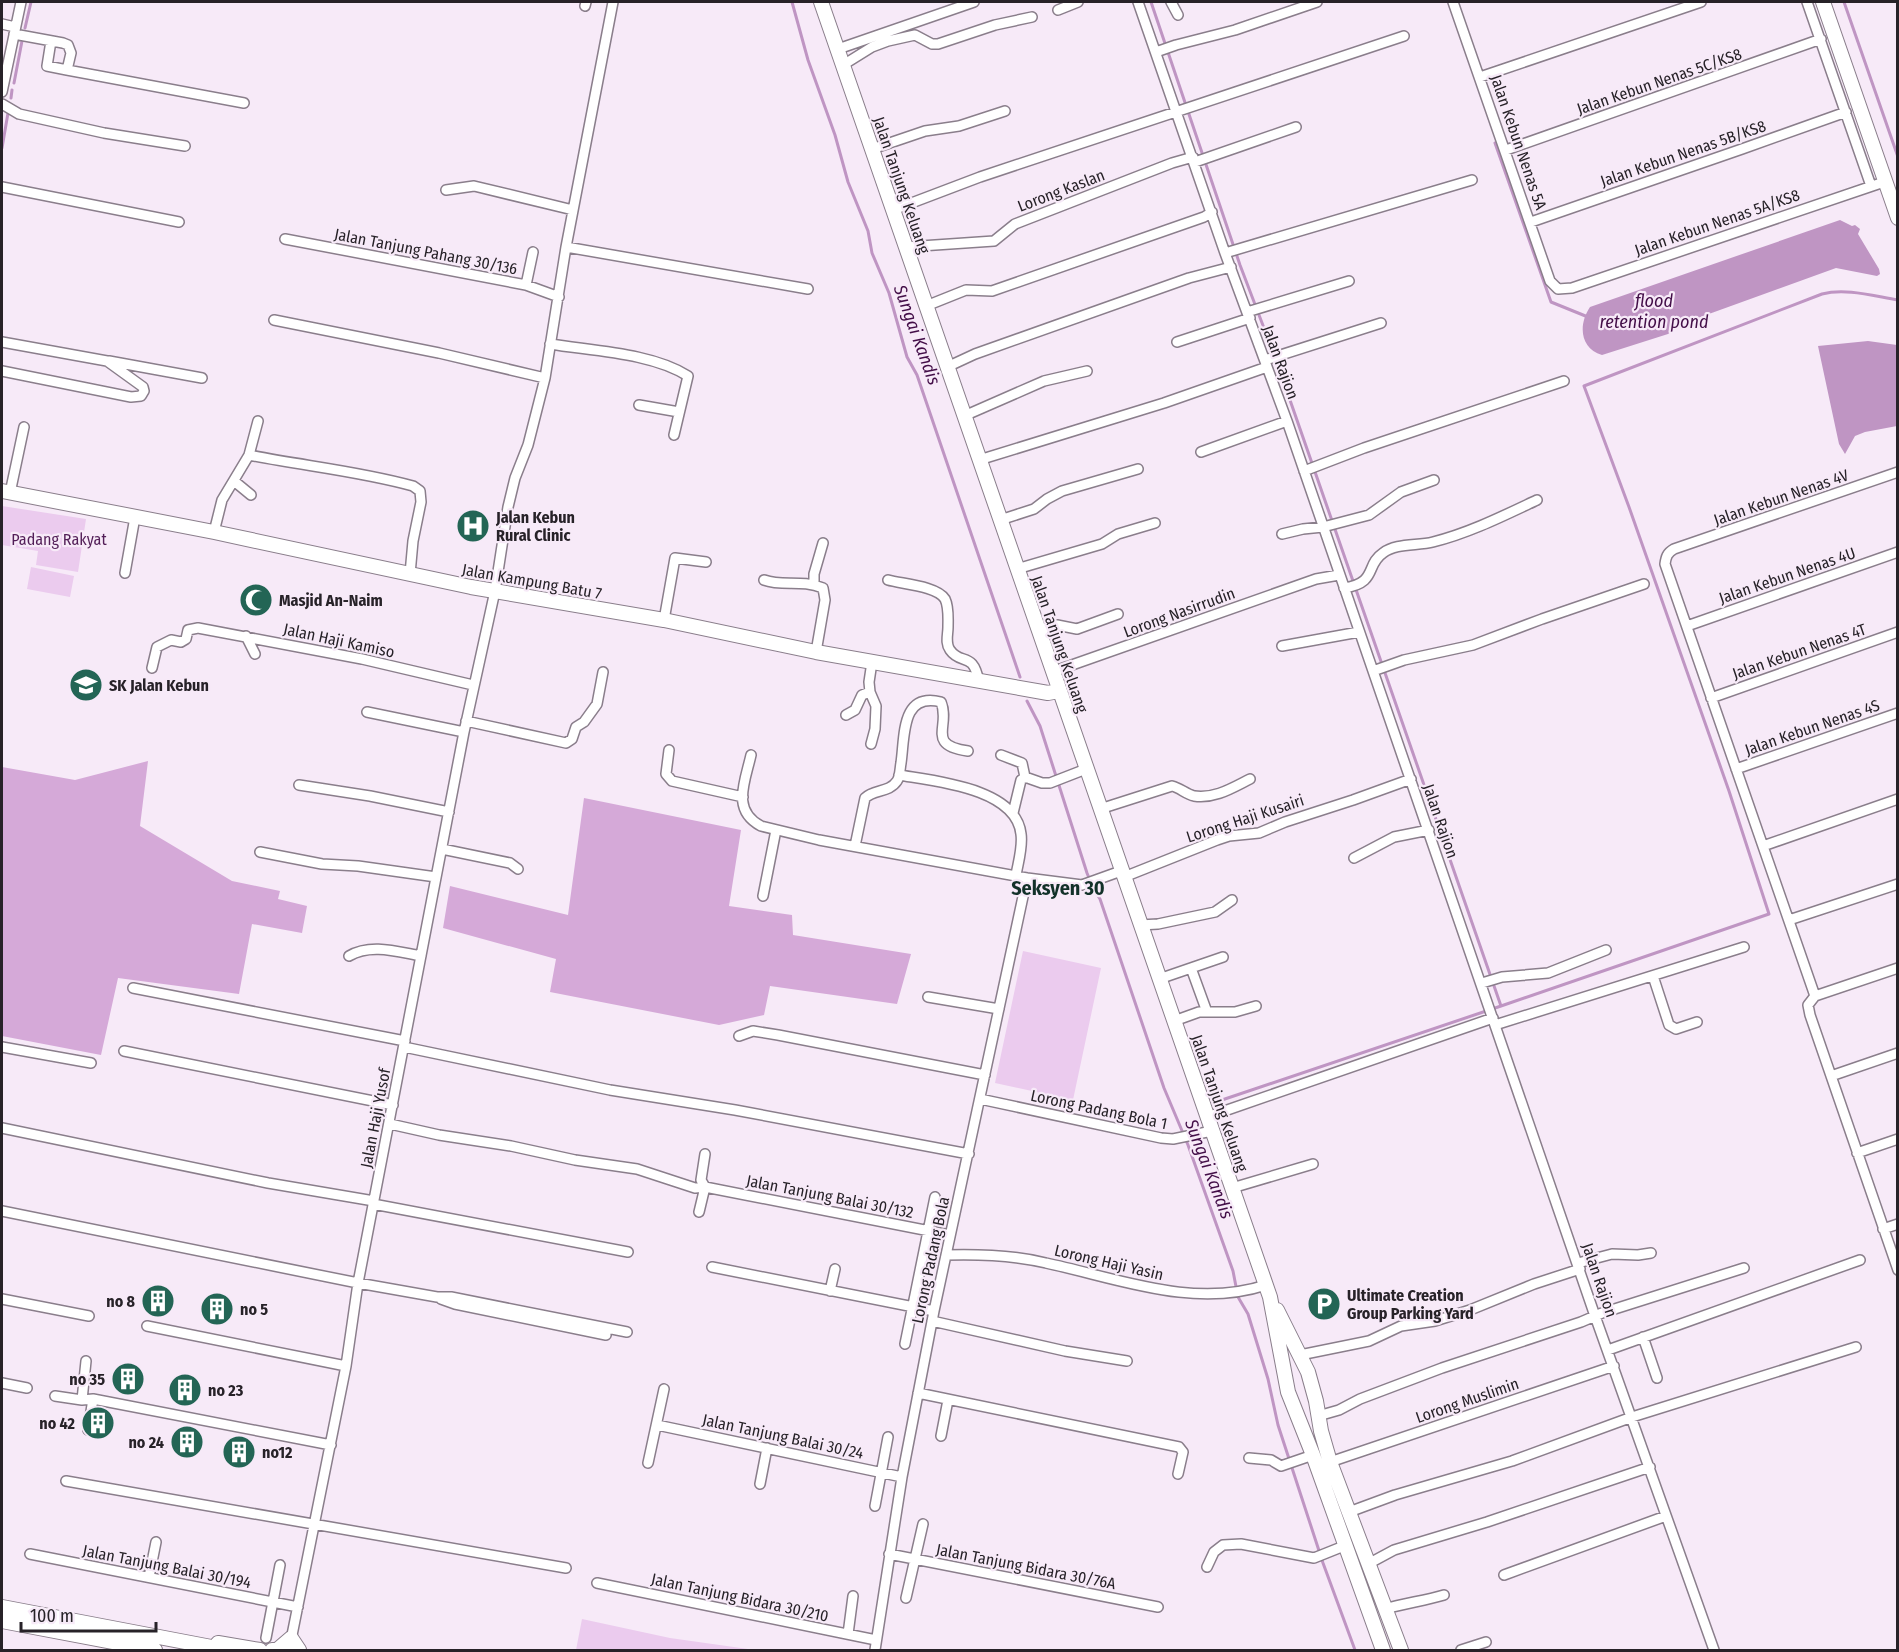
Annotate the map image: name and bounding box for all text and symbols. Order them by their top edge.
street label: Jalan Kebun Nenas 5C/KS8 [1574,44,1744,119]
street label: Jalan Kebun Nenas 5A [1486,72,1551,213]
street label: Jalan Tanjung Keluang [869,114,934,257]
street label: Jalan Kebun Nenas 5B/KS8 [1598,116,1768,191]
street label: Lorong Kaslan [1015,165,1107,216]
street label: Jalan Kebun Nenas 5A/KS8 [1632,185,1802,260]
street label: Jalan Tanjung Pahang 30/136 [333,224,519,279]
water label: Sungai Kandis [888,281,945,388]
water label: flood retention pond [1600,290,1709,333]
street label: Jalan Rajion [1258,323,1303,402]
street label: Jalan Kebun Nenas 4V [1711,465,1852,529]
hospital icon: Jalan Kebun Rural Clinic [455,508,491,544]
place label: Jalan Kebun Rural Clinic [495,508,575,545]
park label: Padang Rakyat [11,530,107,549]
street label: Jalan Kebun Nenas 4U [1716,543,1858,608]
street label: Jalan Kampung Batu 7 [460,560,604,603]
street label: Jalan Tanjung Keluang [1027,573,1092,716]
mosque icon: Masjid An-Naim [238,582,274,618]
street label: Lorong Nasirrudin [1121,583,1238,641]
place label: Masjid An-Naim [279,591,383,610]
street label: Jalan Haji Kamiso [282,619,396,662]
street label: Jalan Kebun Nenas 4T [1730,619,1869,683]
school or university icon: SK Jalan Kebun [68,667,104,703]
place label: SK Jalan Kebun [109,676,209,695]
street label: Jalan Kebun Nenas 4S [1742,695,1882,759]
street label: Jalan Rajion [1419,781,1462,861]
street label: Lorong Haji Kusairi [1184,791,1306,846]
district label: Seksyen 30 [1011,876,1105,900]
street label: Jalan Tanjung Keluang [1187,1032,1252,1175]
street label: Jalan Haji Yusof [357,1066,395,1170]
street label: Lorong Padang Bola 1 [1029,1086,1169,1133]
water label: Sungai Kandis [1180,1115,1238,1222]
street label: Jalan Tanjung Balai 30/132 [745,1171,915,1222]
street label: Lorong Padang Bola [908,1195,953,1325]
street label: Jalan Rajion [1578,1240,1621,1320]
street label: Lorong Haji Yasin [1052,1241,1165,1284]
building icon: no 8 [140,1283,176,1319]
parking icon: Ultimate Creation Group Parking Yard [1306,1286,1342,1322]
place label: Ultimate Creation Group Parking Yard [1347,1286,1474,1323]
building icon: no 5 [199,1291,235,1327]
place label: no 8 [106,1292,136,1311]
place label: no 5 [240,1300,268,1319]
building icon: no 35 [110,1361,146,1397]
place label: no 35 [69,1370,105,1389]
building icon: no 23 [167,1372,203,1408]
street label: Lorong Muslimin [1413,1374,1521,1427]
place label: no 23 [208,1381,244,1400]
building icon: no 42 [80,1405,116,1441]
street label: Jalan Tanjung Balai 30/24 [701,1410,865,1463]
place label: no 42 [39,1414,76,1433]
building icon: no 24 [169,1424,205,1460]
place label: no 24 [128,1433,164,1452]
building icon: no12 [221,1434,257,1470]
place label: no12 [262,1443,293,1462]
street label: Jalan Tanjung Bidara 30/76A [934,1540,1118,1593]
street label: Jalan Tanjung Balai 30/194 [81,1541,253,1592]
street label: Jalan Tanjung Bidara 30/210 [649,1569,830,1626]
scale bar [21,1595,156,1633]
text: 100 m [30,1605,74,1627]

